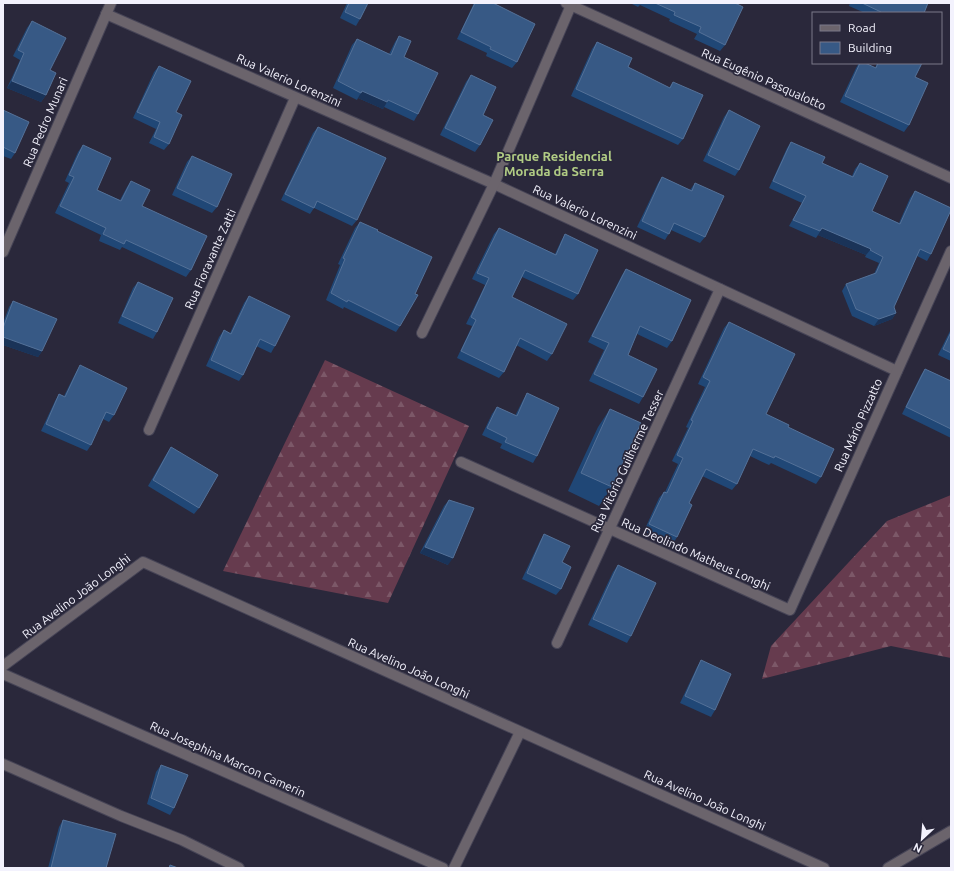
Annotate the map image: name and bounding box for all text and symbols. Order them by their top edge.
legend [812,12,942,64]
text: Road [848,21,876,34]
text: Building [848,41,892,54]
street label: Rua Eugênio Pasqualotto [700,46,828,112]
street label: Rua Valerio Lorenzini [235,51,343,109]
street label: Rua Pedro Munari [20,75,70,169]
district label: Parque Residencial Morada da Serra [496,149,612,178]
street label: Rua Valerio Lorenzini [531,182,639,242]
street label: Rua Fioravante Zatti [182,207,238,311]
street label: Rua Mário Pizzatto [832,376,884,474]
street label: Rua Vitório Guilherme Tesser [588,387,666,534]
street label: Rua Deolindo Matheus Longhi [620,515,772,593]
street label: Rua Avelino João Longhi [20,551,132,641]
street label: Rua Avelino João Longhi [346,635,472,701]
street label: Rua Josephina Marcon Camerin [148,719,308,799]
street label: Rua Avelino João Longhi [642,767,768,833]
north arrow [902,819,942,859]
text: N [911,841,924,855]

